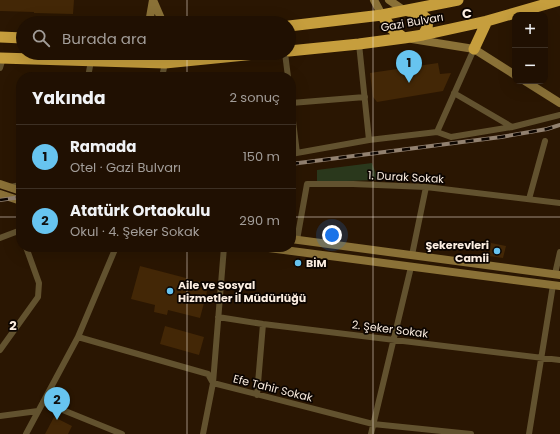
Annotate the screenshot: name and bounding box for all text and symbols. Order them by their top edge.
text: C [462,4,472,23]
street label: Gazi Bulvarı [379,9,445,35]
map controls [512,12,548,84]
button: + [512,12,548,48]
search box [16,16,296,60]
icon: search [30,27,52,49]
text: Burada ara [62,28,147,49]
button: − [512,48,548,84]
pin: 1 [396,50,422,83]
text: Yakında [32,86,105,110]
text: 2 sonuç [229,88,280,107]
text: Ramada [70,136,136,157]
text: 1 [43,147,47,166]
text: 150 m [243,147,280,166]
text: Otel · Gazi Bulvarı [70,158,181,177]
street label: 1. Durak Sokak [368,167,445,187]
text: Atatürk Ortaokulu [70,200,210,221]
text: 2 [41,211,49,230]
text: 290 m [239,211,280,230]
text: Okul · 4. Şeker Sokak [70,222,199,241]
your location [322,225,342,245]
place label: Şekerevleri Camii [426,237,489,266]
marker: Şekerevleri Camii [492,246,502,256]
place label: BİM [306,255,327,271]
marker: BİM [293,258,303,268]
place label: Aile ve Sosyal Hizmetler İl Müdürlüğü [178,277,306,306]
marker: Aile ve Sosyal Hizmetler İl Müdürlüğü [165,286,175,296]
text: 2 [9,316,17,335]
street label: 2. Şeker Sokak [351,316,429,342]
street label: Efe Tahir Sokak [232,370,315,406]
pin: 2 [44,387,70,420]

